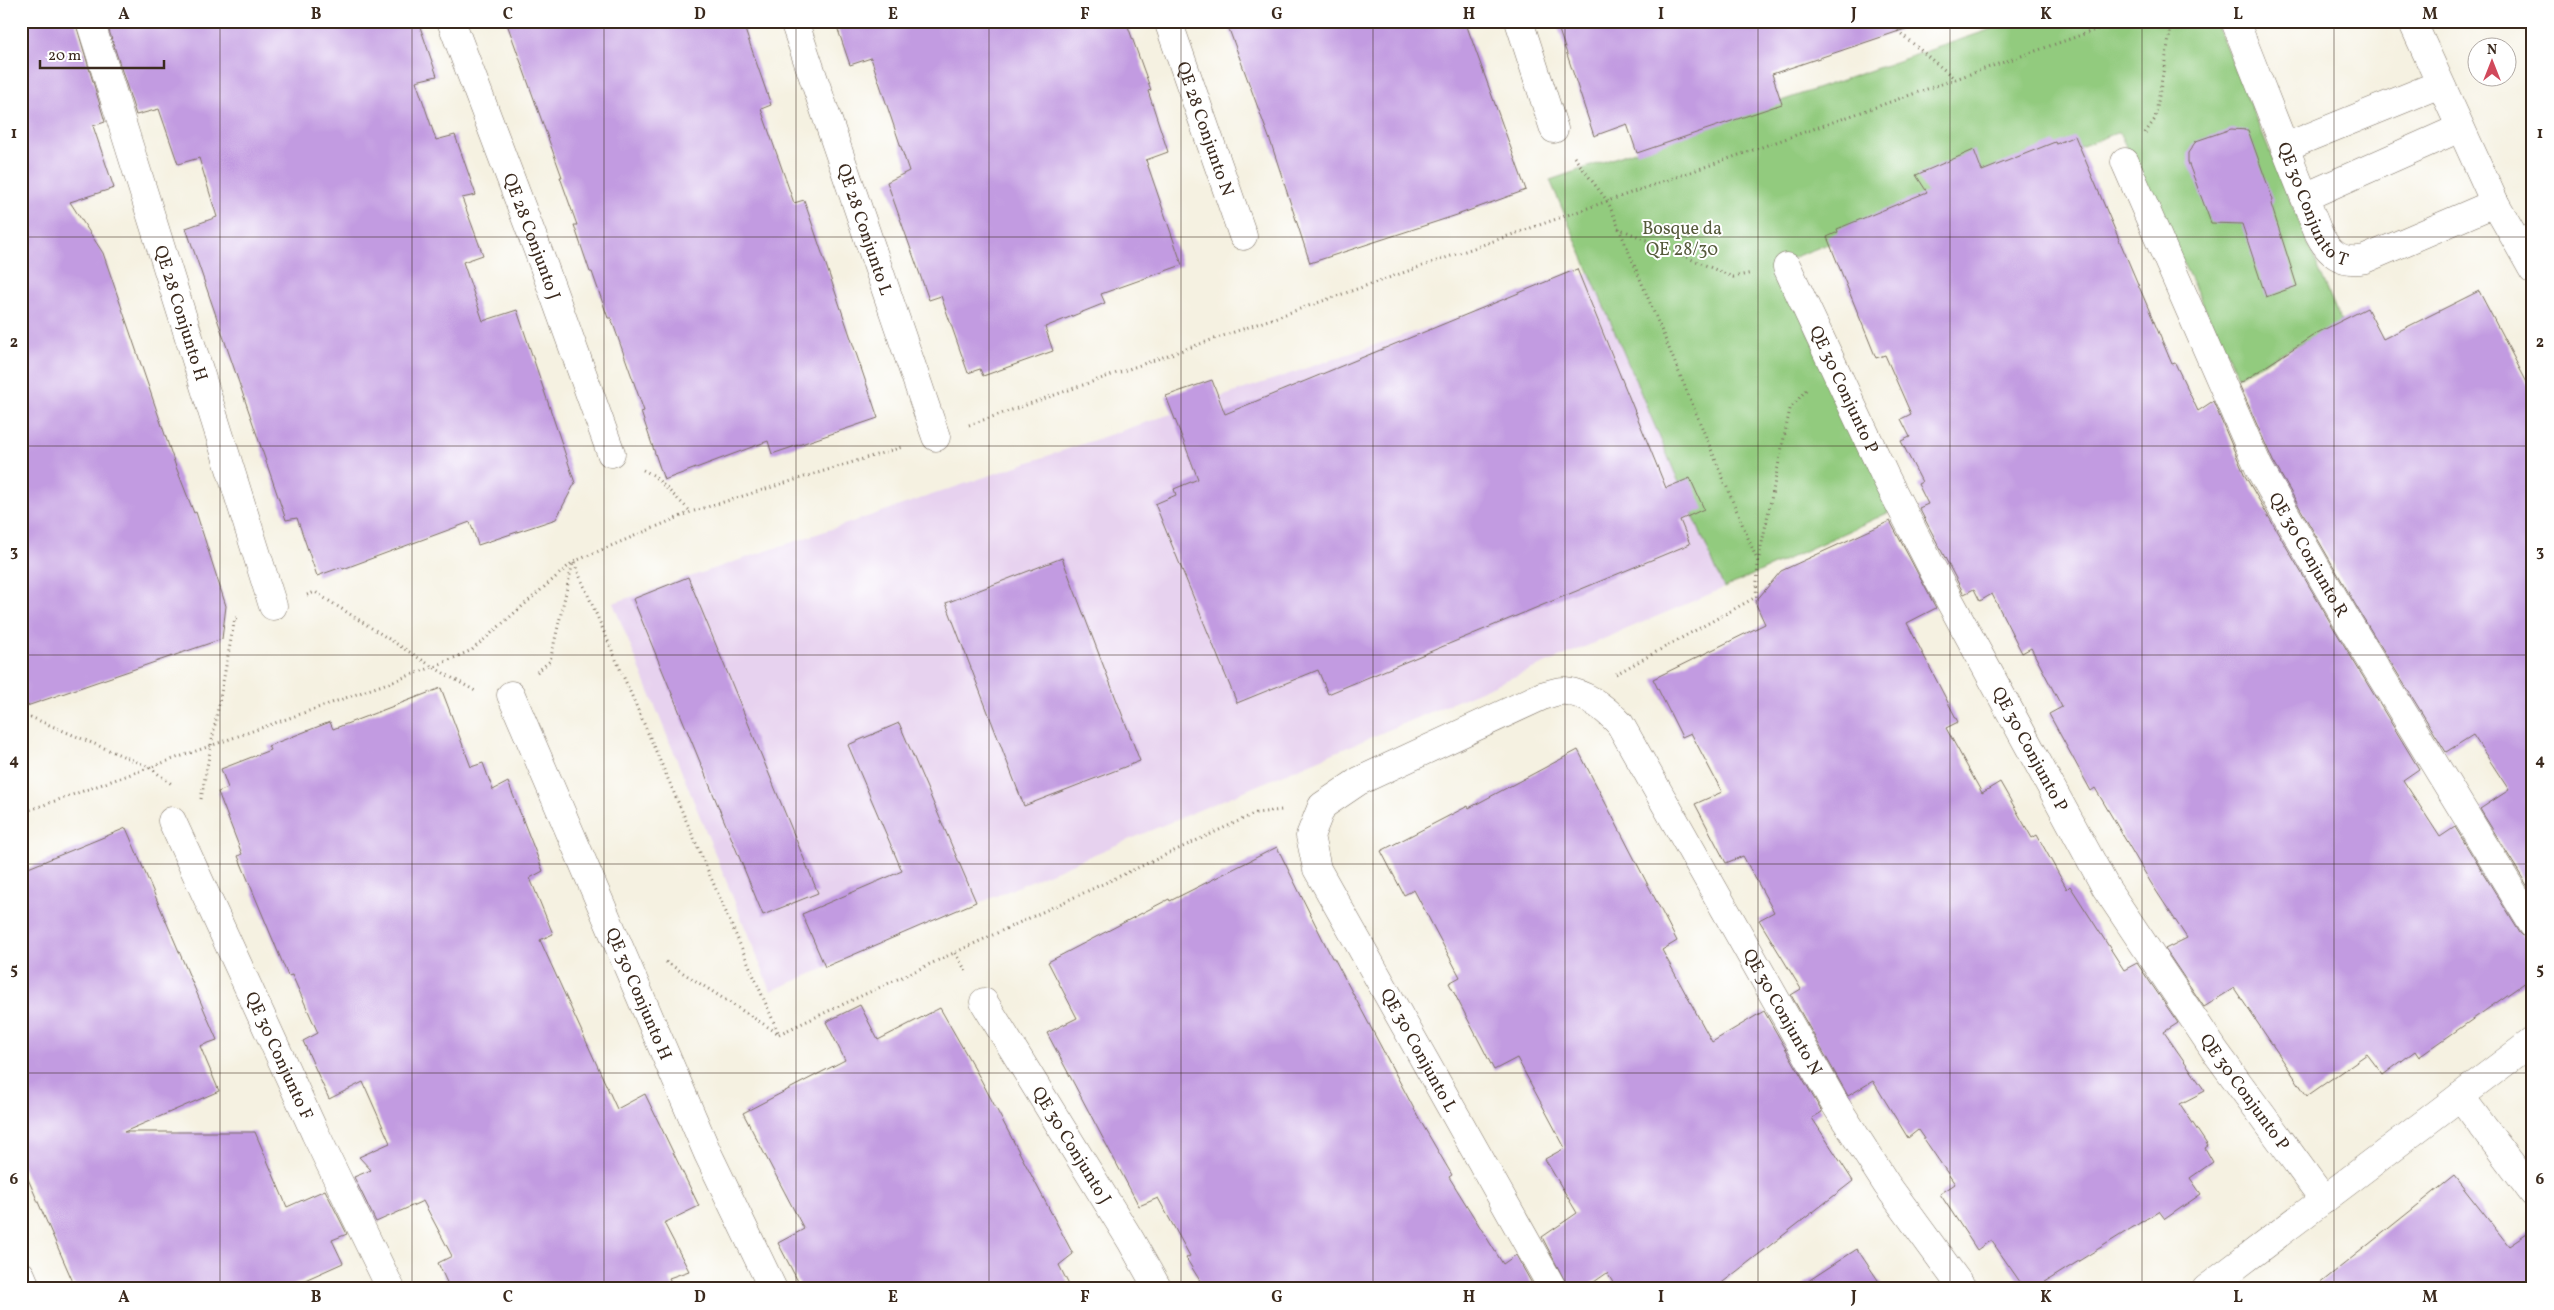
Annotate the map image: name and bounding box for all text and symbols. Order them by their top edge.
text: A [118,4,130,26]
text: B [311,4,322,26]
text: C [503,4,513,26]
text: D [694,4,706,26]
text: E [888,4,898,26]
text: F [1080,4,1090,26]
text: G [1271,4,1283,26]
text: H [1463,4,1475,26]
text: I [1658,4,1664,26]
text: J [1850,4,1857,26]
text: K [2040,4,2052,26]
text: L [2233,4,2243,26]
text: M [2422,4,2438,26]
scale bar [40,38,164,70]
north arrow [2466,38,2516,88]
text: N [2487,41,2497,60]
text: 20 m [48,46,81,67]
street label: QE 28 Conjunto N [1169,59,1239,200]
text: 1 [11,123,17,145]
text: 1 [2537,123,2543,145]
street label: QE 30 Conjunto T [2270,139,2352,274]
street label: QE 28 Conjunto L [830,161,898,299]
street label: QE 28 Conjunto J [496,170,566,303]
park label: Bosque da QE 28/30 [1642,217,1722,263]
street label: QE 28 Conjunto H [147,242,213,385]
street label: QE 30 Conjunto P [1802,322,1884,458]
text: 2 [10,332,18,354]
text: 2 [2536,332,2544,354]
street label: QE 30 Conjunto R [2262,488,2354,623]
text: 3 [10,541,18,563]
text: 3 [2536,541,2544,563]
street label: QE 30 Conjunto P [1985,683,2073,817]
text: 4 [9,750,19,772]
text: 4 [2535,750,2545,772]
street label: QE 30 Conjunto H [598,924,677,1064]
street label: QE 30 Conjunto N [1736,945,1827,1080]
text: 5 [10,959,18,981]
text: 5 [2536,959,2544,981]
street label: QE 30 Conjunto L [1373,984,1462,1117]
street label: QE 30 Conjunto F [238,988,318,1124]
street label: QE 30 Conjunto P [2193,1029,2295,1156]
street label: QE 30 Conjunto J [1025,1082,1117,1210]
text: 6 [10,1169,19,1191]
text: 6 [2536,1169,2545,1191]
text: A [118,1287,130,1309]
text: B [311,1287,322,1309]
text: C [503,1287,513,1309]
text: D [694,1287,706,1309]
text: E [888,1287,898,1309]
text: F [1080,1287,1090,1309]
text: G [1271,1287,1283,1309]
text: H [1463,1287,1475,1309]
text: I [1658,1287,1664,1309]
text: J [1850,1287,1857,1309]
text: K [2040,1287,2052,1309]
text: L [2233,1287,2243,1309]
text: M [2422,1287,2438,1309]

